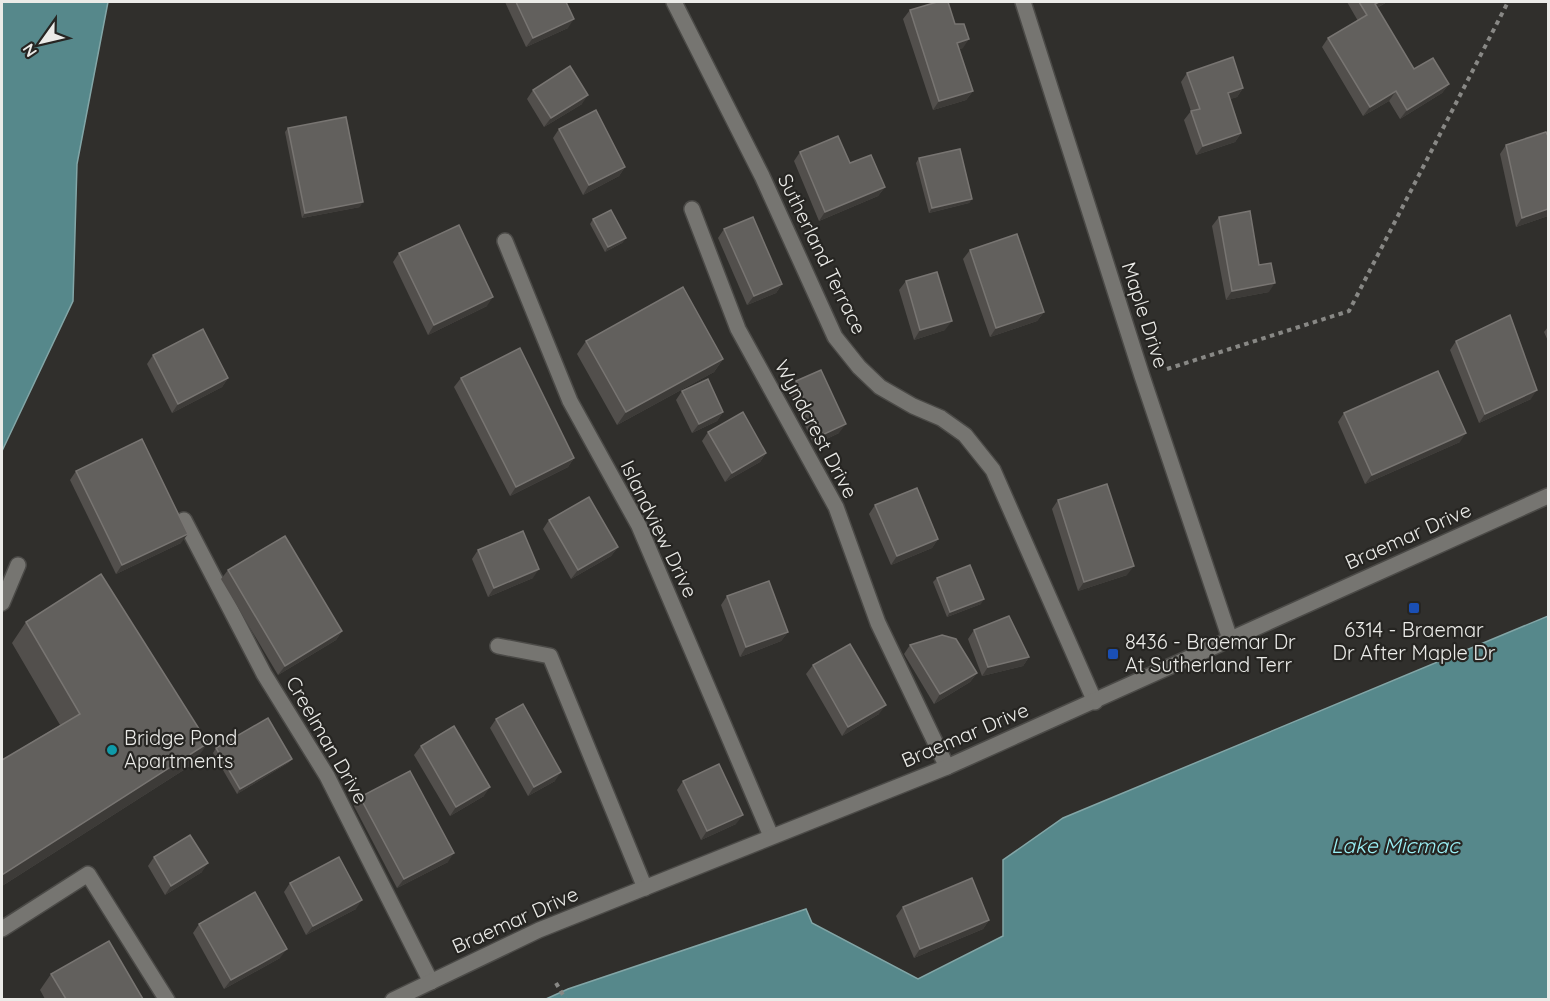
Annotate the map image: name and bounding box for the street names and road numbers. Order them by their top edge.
street label: Sutherland Terrace [773,169,872,338]
street label: Maple Drive [1117,259,1174,371]
street label: Wyndcrest Drive [769,355,863,502]
street label: Islandview Drive [615,456,703,601]
street label: Braemar Drive [1341,497,1475,575]
street label: Creelman Drive [281,672,374,808]
street label: Braemar Drive [898,697,1032,773]
street label: Braemar Drive [448,881,582,959]

